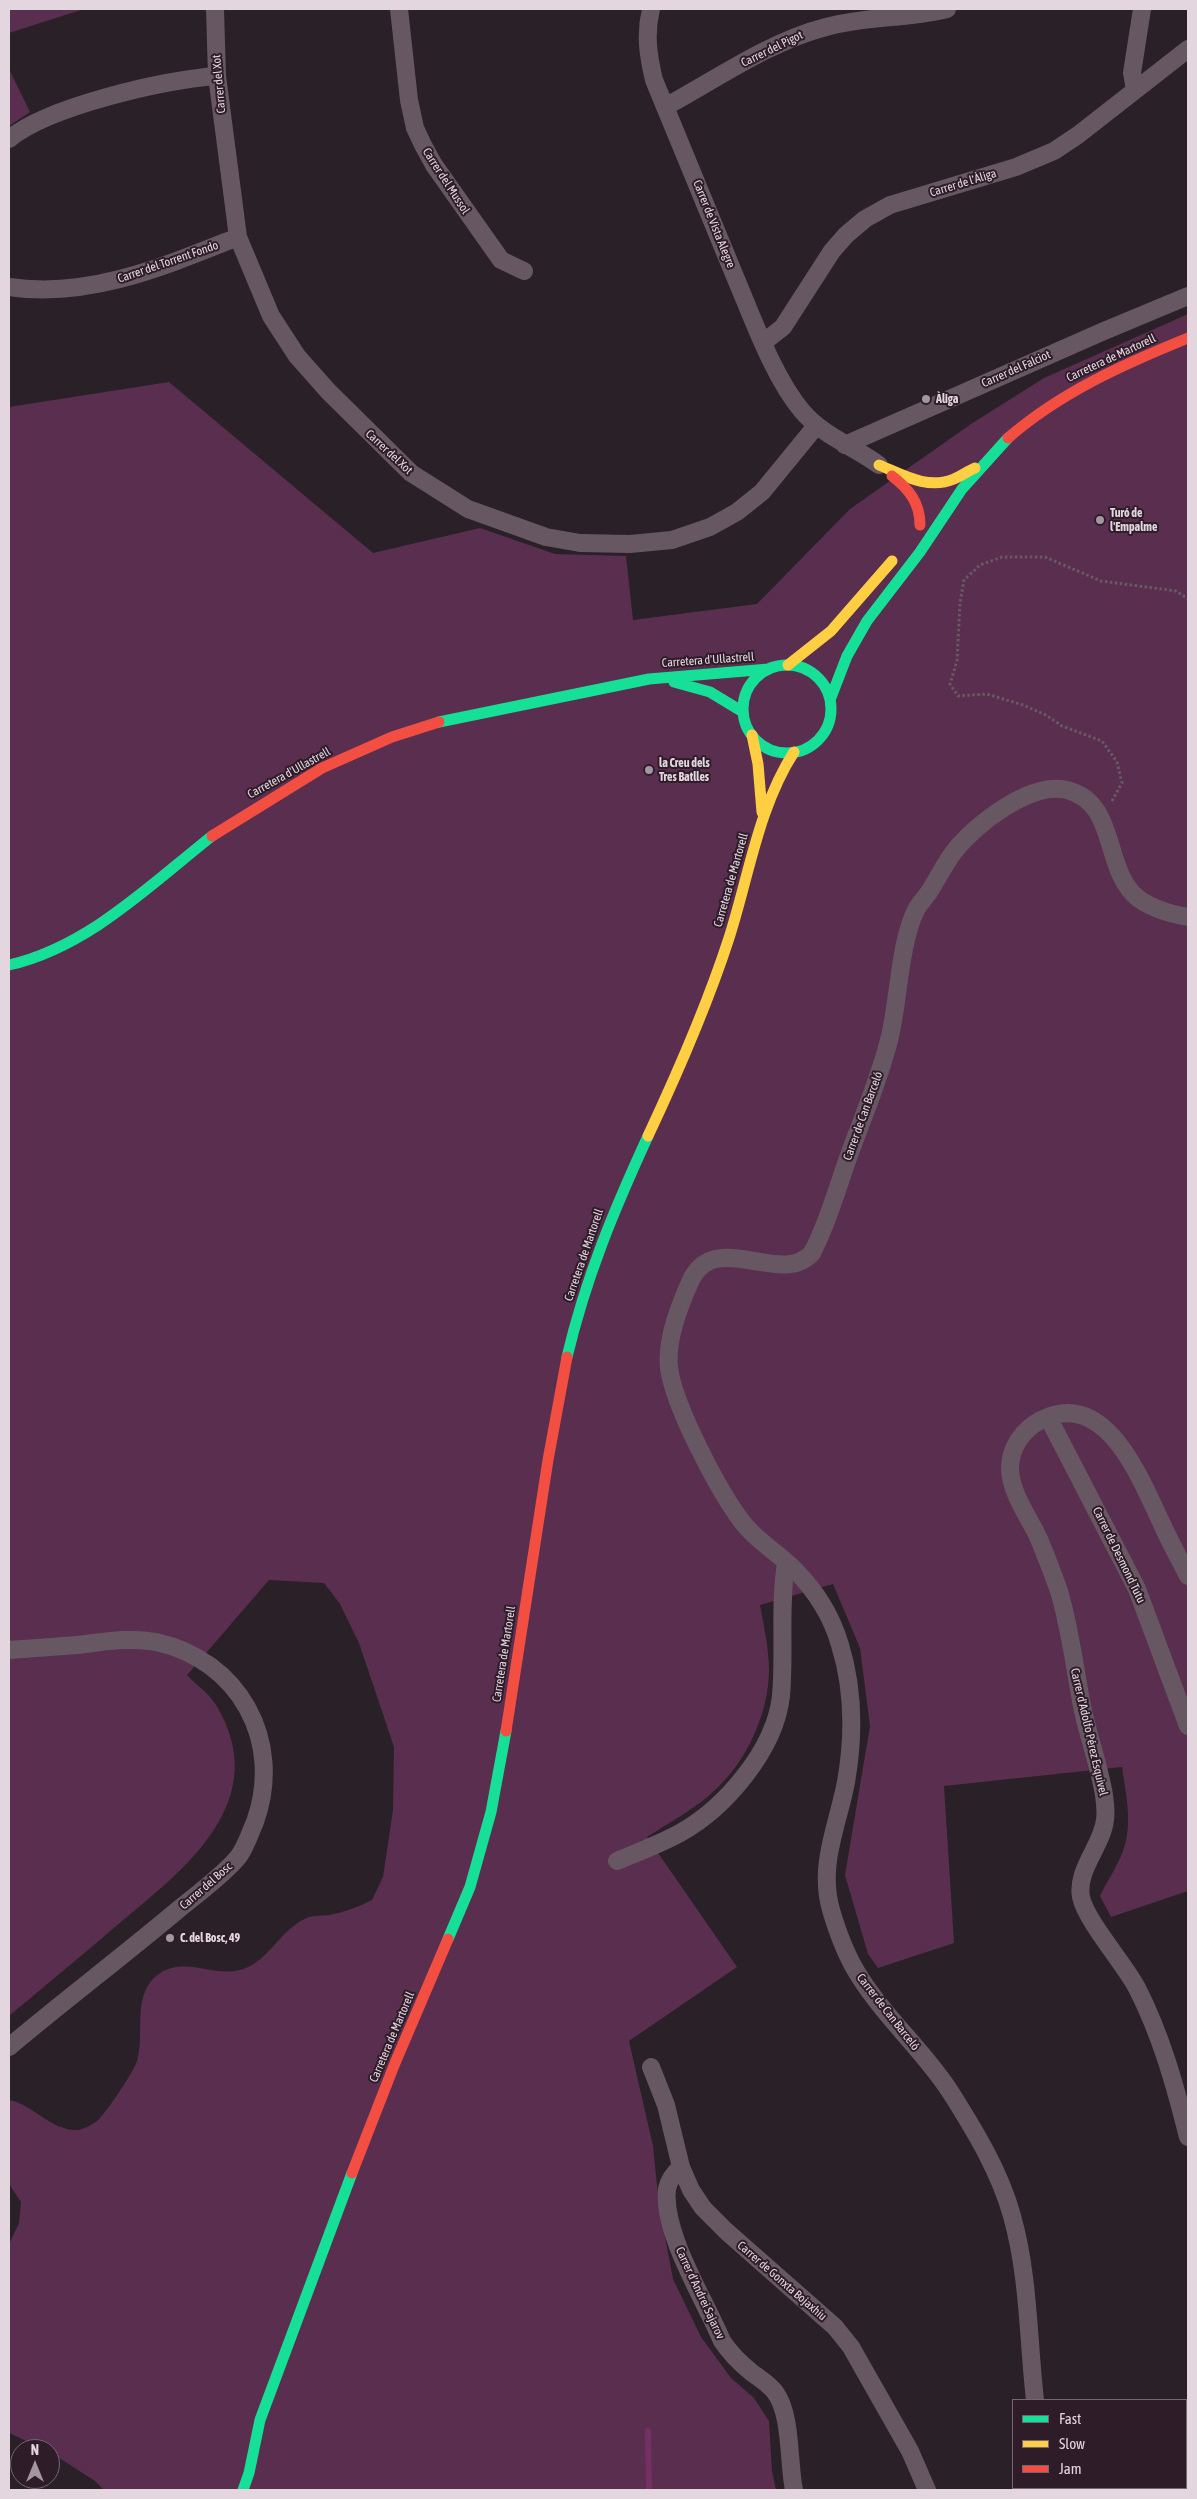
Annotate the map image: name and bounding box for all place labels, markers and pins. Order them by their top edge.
place label: Àliga [936,392,958,406]
marker: Àliga [920,393,932,405]
place label: Turó de l'Empalme [1110,506,1157,534]
marker: Turó de l'Empalme [1094,514,1106,526]
place label: la Creu dels Tres Batlles [659,756,710,784]
marker: la Creu dels Tres Batlles [643,764,655,776]
place label: C. del Bosc, 49 [180,1931,240,1945]
marker: C. del Bosc, 49 [164,1932,176,1944]

